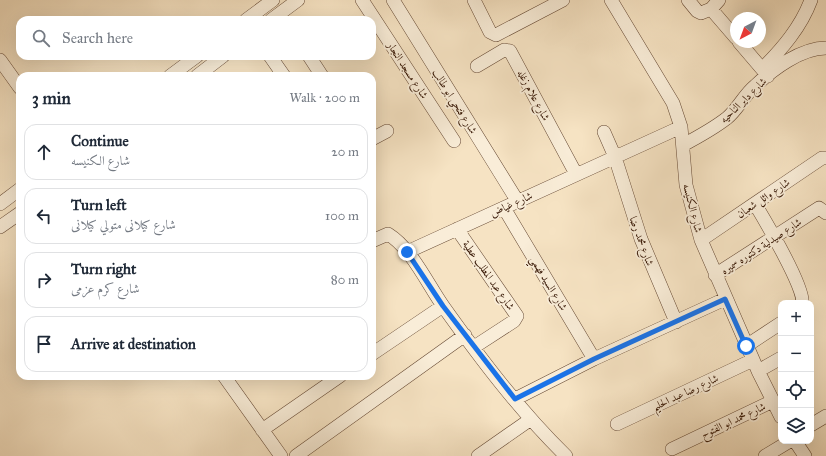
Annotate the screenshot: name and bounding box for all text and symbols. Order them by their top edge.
north arrow [730,12,766,48]
search box [16,16,376,60]
icon: search [30,27,52,49]
text: Search here [62,29,133,47]
street label: شارع مسجد النجار [381,39,431,103]
street label: شارع فتحي ابو طالب [426,66,480,138]
street label: شارع علام زغله [512,68,552,124]
street label: شارع داير الناحيه [717,75,772,128]
text: 3 min [32,88,71,109]
text: Walk · 200 m [290,90,360,106]
text: Continue [71,132,129,150]
icon: ahead [33,141,55,163]
text: 20 m [331,144,359,160]
text: شارع الكنيسه [71,153,130,169]
street label: شارع وائل شعبان [734,176,794,224]
street label: شارع الكنيسه [677,182,705,235]
street label: شارع غياض [488,189,536,223]
text: Turn left [71,196,127,214]
icon: left [33,205,55,227]
text: 100 m [325,208,359,224]
street label: شارع محمد رضا [624,215,656,269]
street label: شارع صيدلية دكتوره سميره [719,216,806,280]
text: شارع كيلانى متولي كيلانى [71,217,176,233]
street label: شارع عبد المطلب عطية [457,238,517,314]
route end [398,243,416,261]
street label: شارع السيد فهمي [524,254,570,315]
text: Turn right [71,260,136,278]
icon: right [33,269,55,291]
text: 80 m [331,272,359,288]
text: شارع كرم عزمى [71,281,140,297]
map controls [778,300,814,444]
button: + [778,300,814,336]
icon: arrive [33,333,55,355]
text: Arrive at destination [71,335,196,353]
button: − [778,336,814,372]
route start [737,337,755,355]
street label: شارع رضا عبد الحليم [650,371,722,417]
button: locate [778,372,814,408]
street label: شارع محمد ابو الفتوح [699,400,769,445]
button: layers [778,408,814,444]

